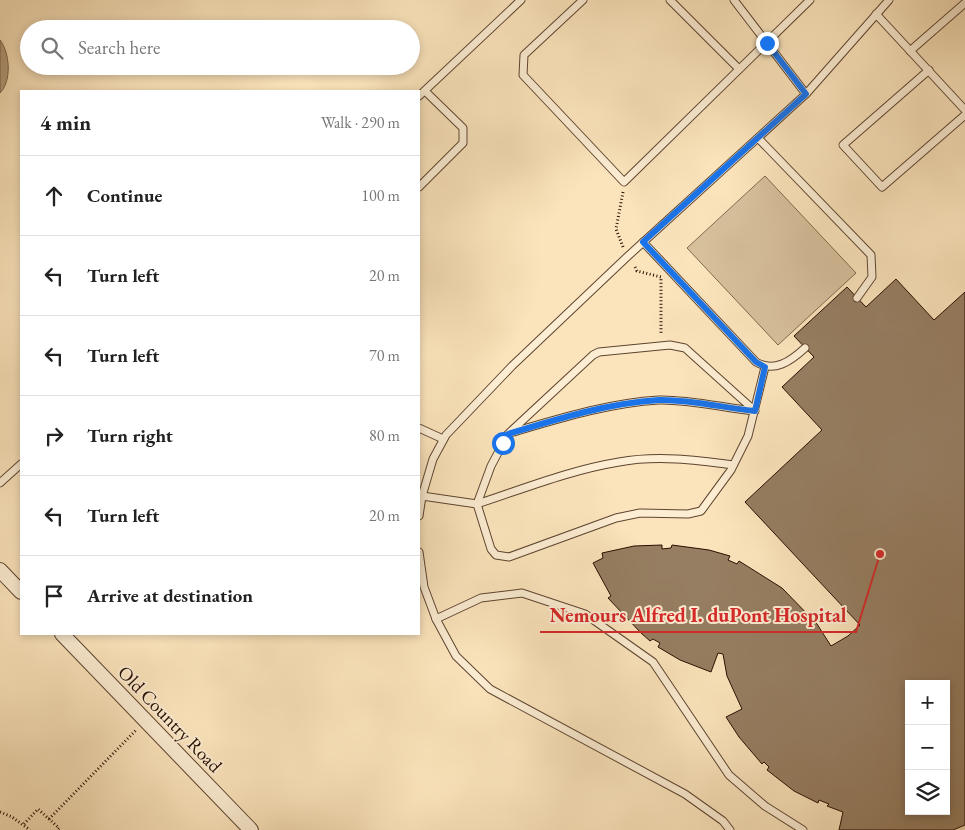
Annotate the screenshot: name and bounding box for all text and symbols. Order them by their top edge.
search box [20,20,420,75]
route end [756,32,779,55]
icon: search [38,34,66,62]
text: Search here [78,35,160,60]
text: 4 min [40,109,91,136]
text: Walk · 290 m [321,112,400,133]
icon: ahead [40,182,68,210]
text: Continue [87,183,162,208]
text: 100 m [361,185,400,206]
icon: left [40,262,68,290]
text: Turn left [87,263,159,288]
text: 20 m [369,265,400,286]
icon: left [40,342,68,370]
text: Turn left [87,343,159,368]
text: 70 m [369,345,400,366]
icon: right [40,422,68,450]
text: Turn right [87,423,173,448]
text: 80 m [369,425,400,446]
route start [492,432,515,455]
icon: left [40,502,68,530]
text: Turn left [87,503,159,528]
text: 20 m [369,505,400,526]
icon: arrive [40,582,68,610]
text: Arrive at destination [87,583,253,608]
callout: Nemours Alfred I. duPont Hospital [540,597,856,632]
text: Nemours Alfred I. duPont Hospital [550,602,847,628]
street label: Old Country Road [113,660,228,778]
map controls [905,680,950,815]
button: + [905,680,950,725]
button: − [905,725,950,770]
button: layers [905,770,950,815]

